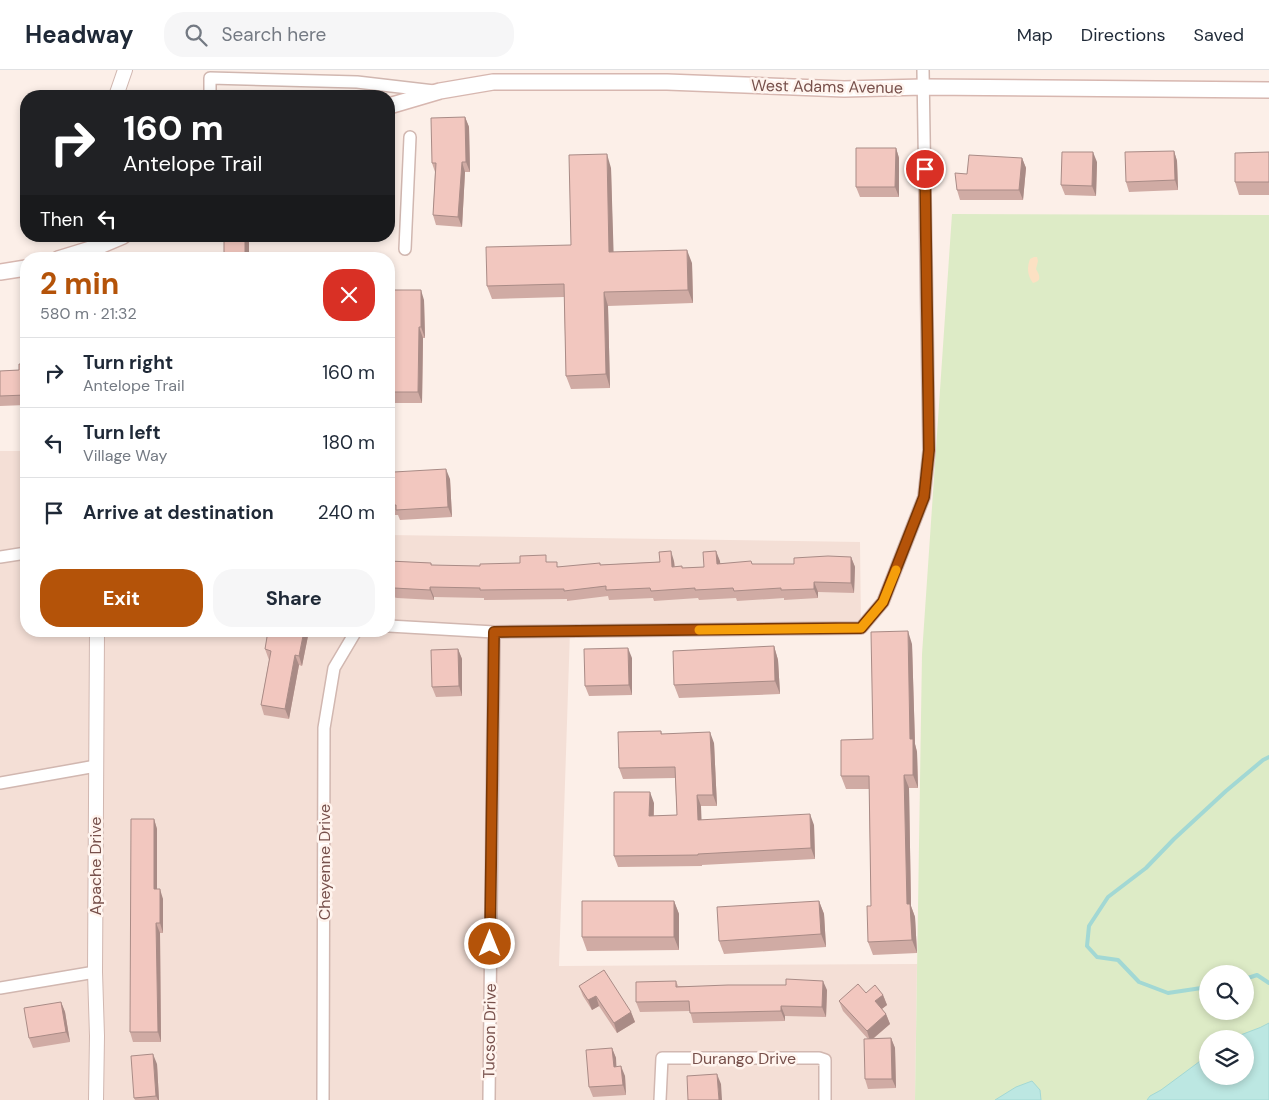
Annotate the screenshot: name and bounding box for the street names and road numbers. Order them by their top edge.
street label: West Adams Avenue [751,75,903,98]
street label: Cheyenne Drive [314,804,335,920]
street label: Apache Drive [85,817,106,915]
street label: Tucson Drive [478,983,501,1079]
street label: Durango Drive [692,1048,796,1069]

